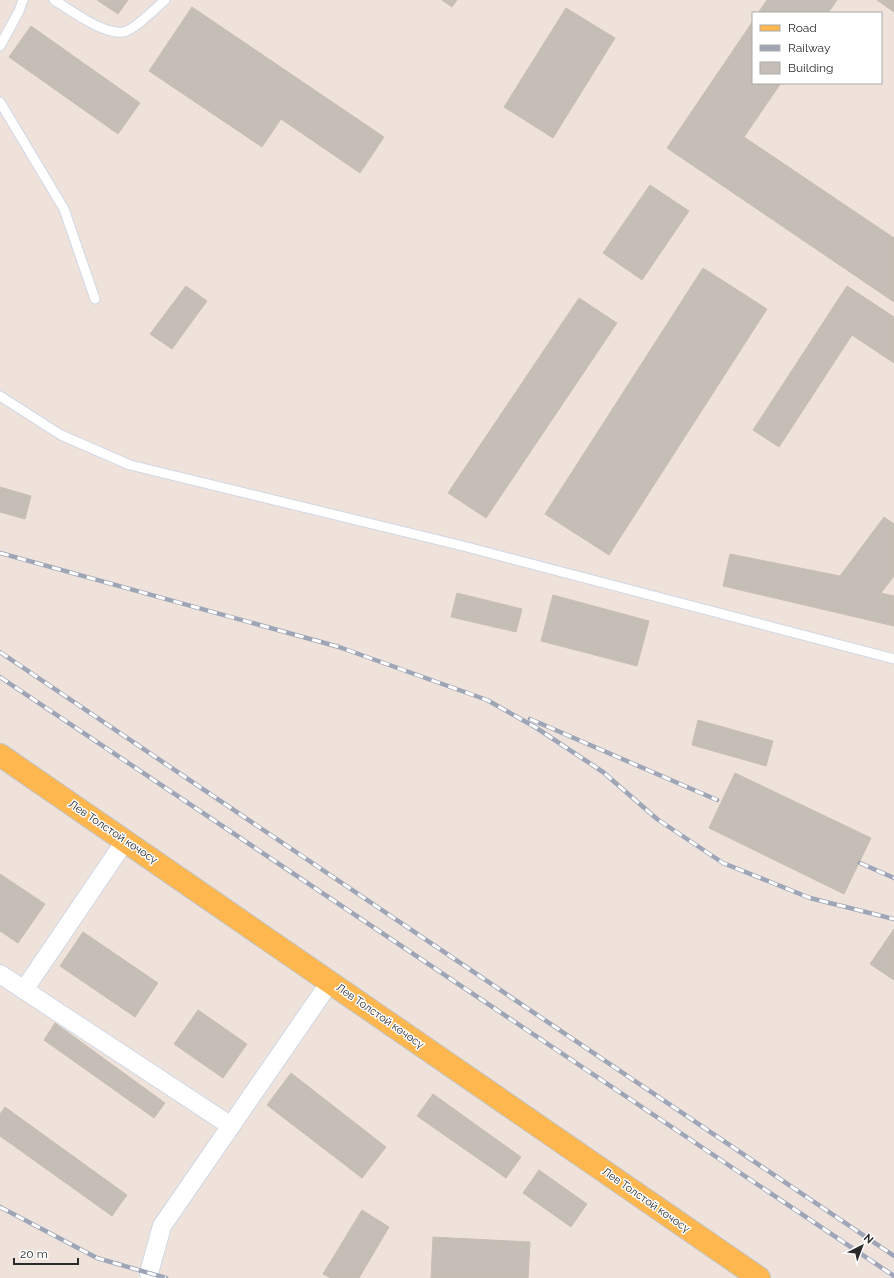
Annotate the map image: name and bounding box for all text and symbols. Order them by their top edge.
legend [752,12,882,84]
text: Road [788,21,817,35]
text: Railway [788,41,831,55]
text: Building [788,61,834,75]
street label: Лев Толстой көчөсү [66,797,160,867]
street label: Лев Толстой көчөсү [334,981,427,1051]
street label: Лев Толстой көчөсү [600,1165,693,1235]
north arrow [842,1226,882,1266]
text: N [861,1231,876,1247]
scale bar [14,1240,78,1266]
text: 20 m [20,1247,48,1261]

